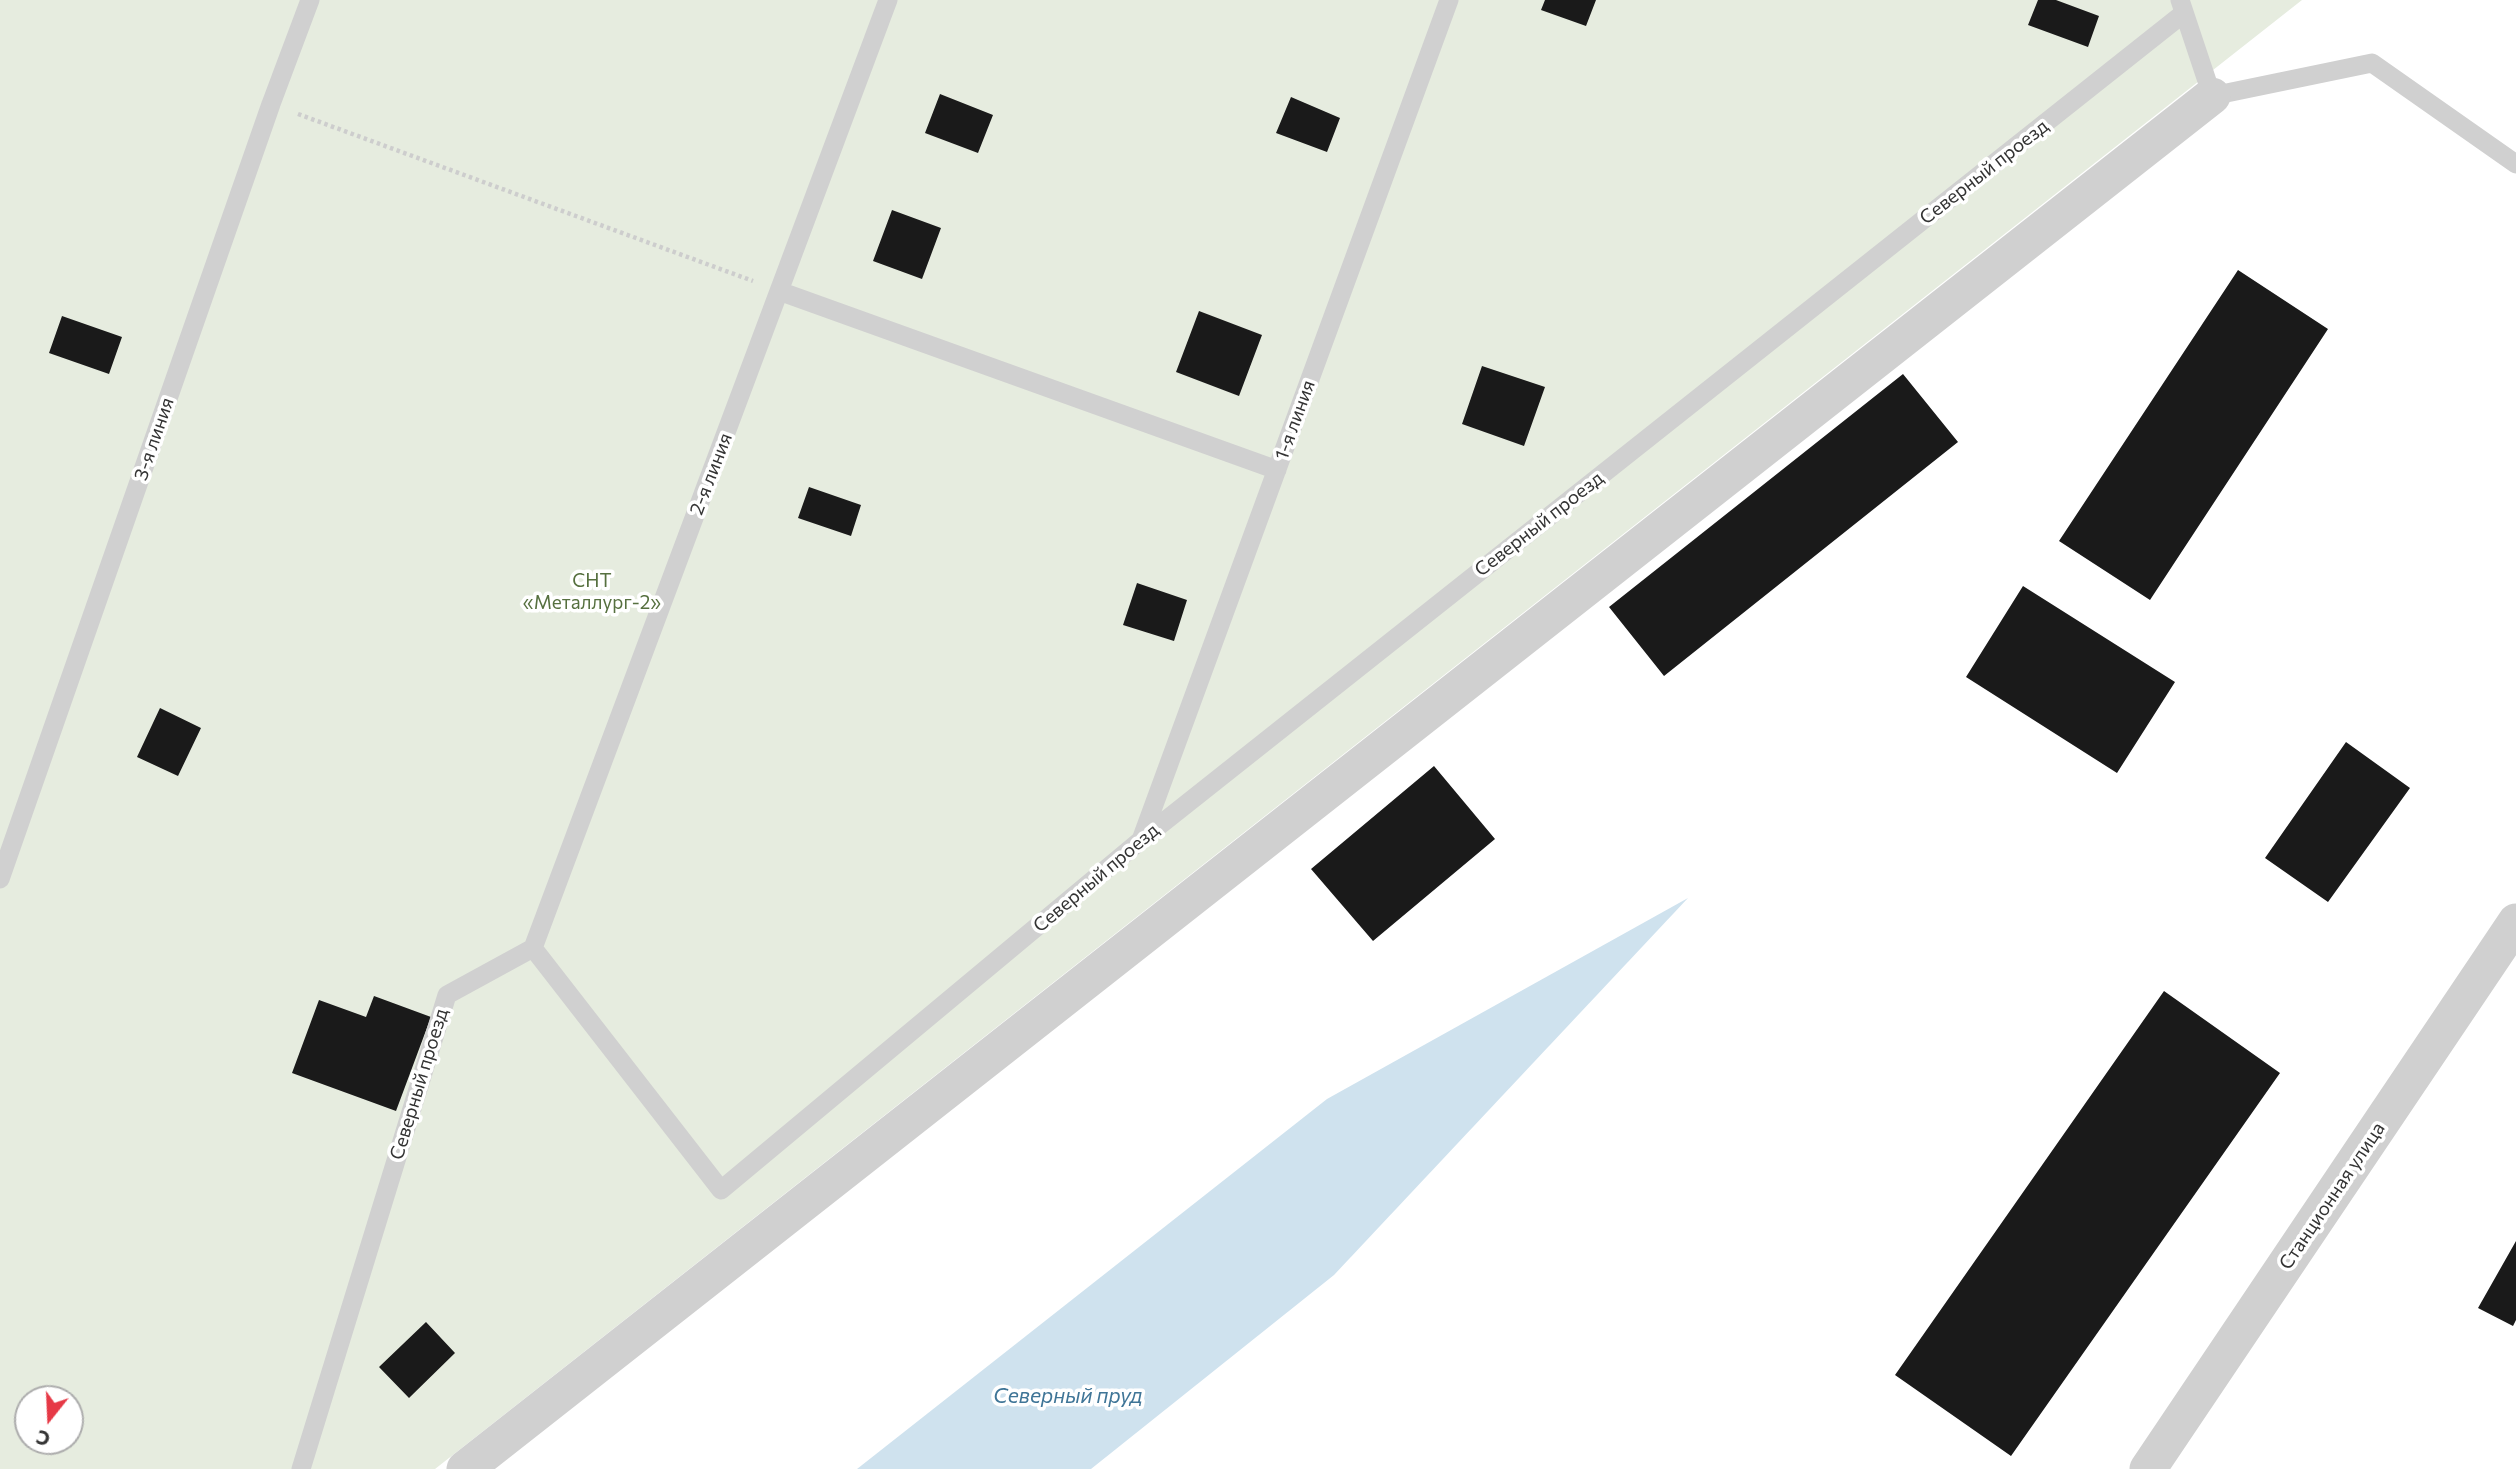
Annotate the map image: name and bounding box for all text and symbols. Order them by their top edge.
street label: Северный проезд [1915,115,2053,229]
street label: 1-я линия [1270,377,1320,463]
street label: 3-я линия [129,395,179,483]
street label: 2-я линия [685,430,737,518]
street label: Северный проезд [1470,467,1608,581]
park label: СНТ «Металлург-2» [523,570,661,614]
street label: Северный проезд [1029,819,1163,937]
street label: Северный проезд [385,1006,453,1162]
street label: Станционная улица [2274,1118,2390,1274]
water label: Северный пруд [993,1383,1143,1409]
north arrow [14,1385,84,1455]
text: С [33,1426,53,1451]

